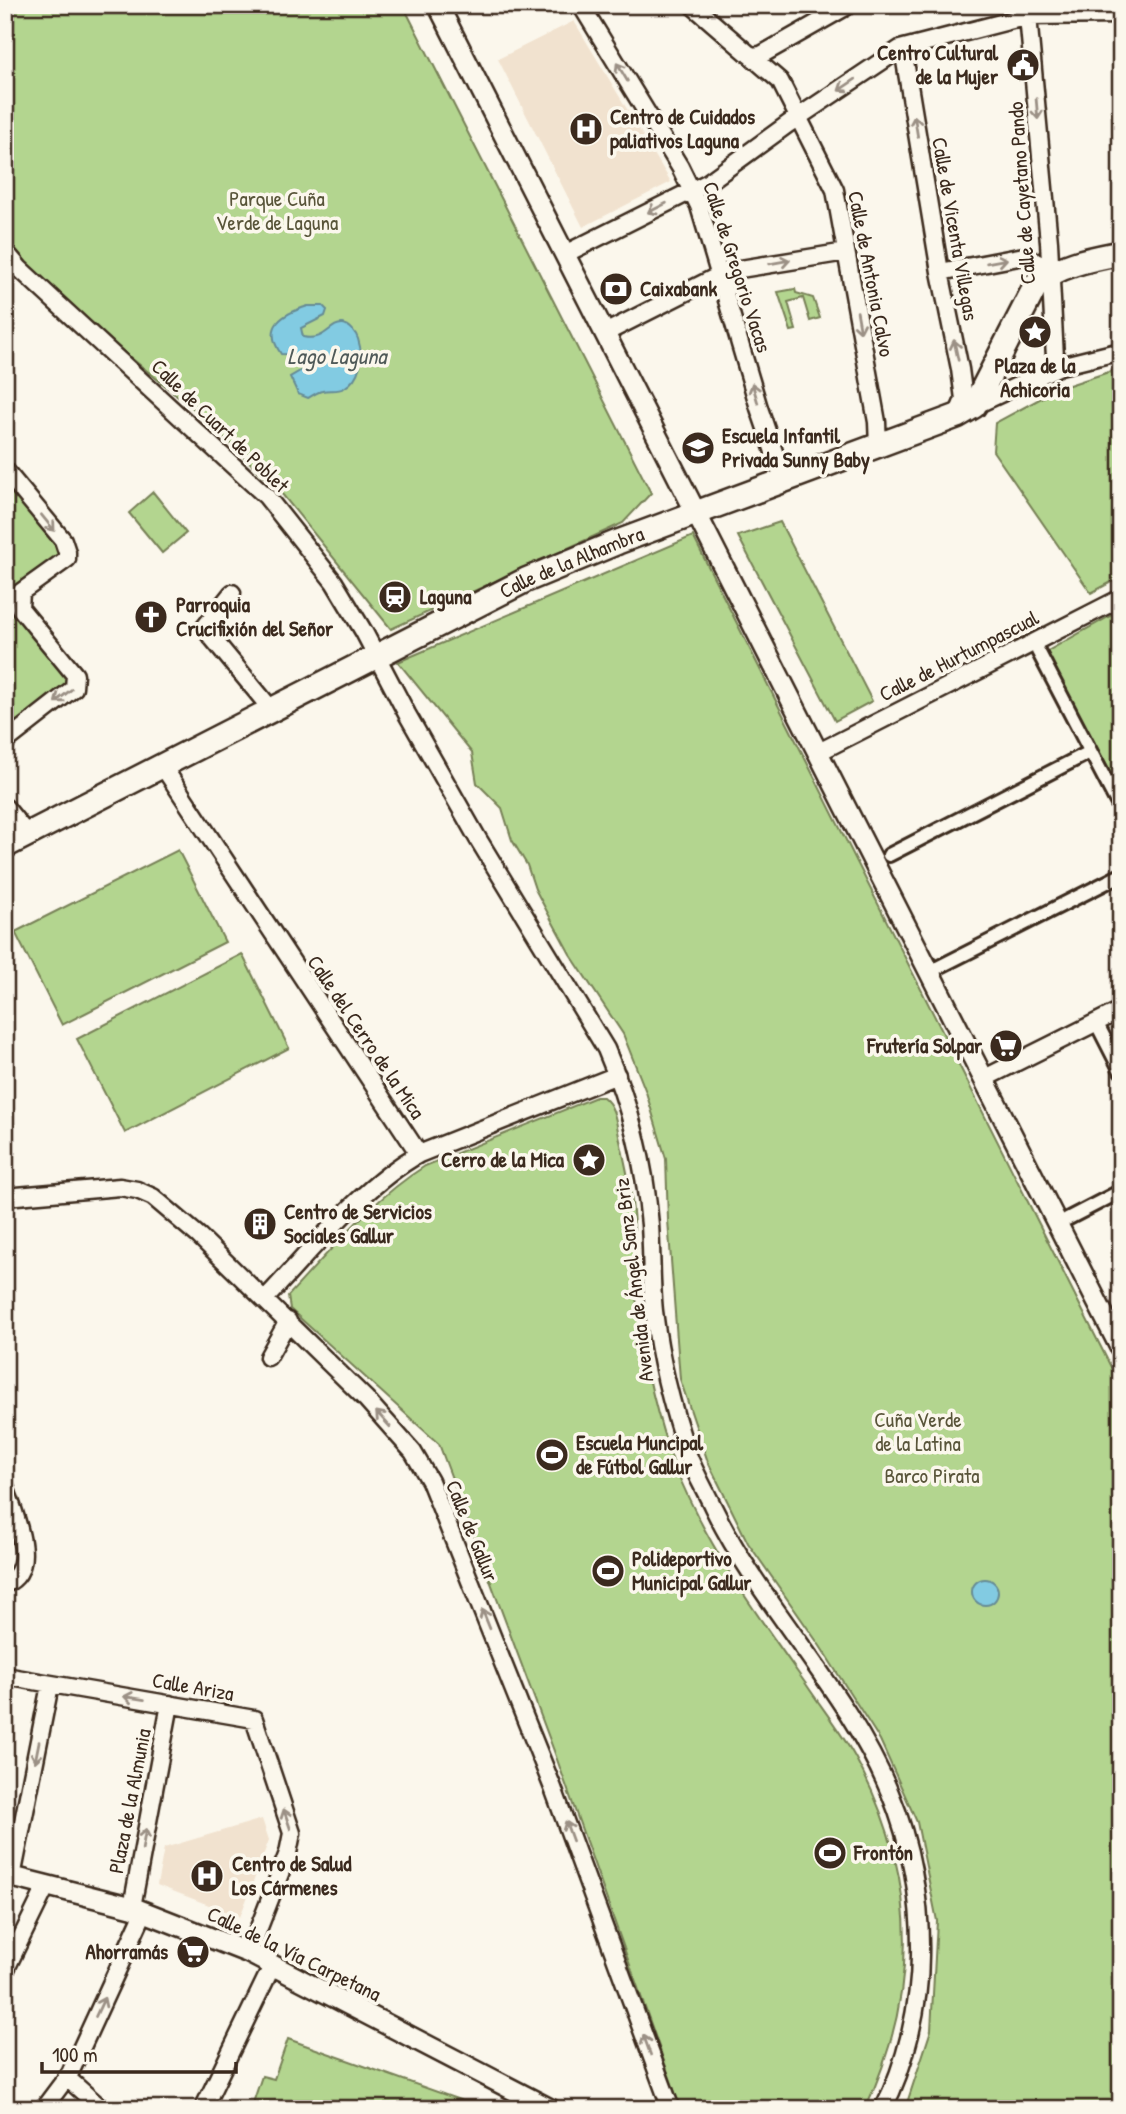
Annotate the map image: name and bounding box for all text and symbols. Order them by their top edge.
place label: Centro Cultural de la Mujer [877,38,999,91]
public building icon: Centro Cultural de la Mujer [1004,46,1042,84]
one-way arrow [615,63,629,83]
one-way arrow [838,77,857,92]
one-way arrow [1031,97,1044,120]
street label: Calle de Cayetano Pando [1001,101,1042,285]
place label: Centro de Cuidados paliativos Laguna [610,102,755,156]
hospital icon: Centro de Cuidados paliativos Laguna [567,110,605,148]
one-way arrow [909,115,922,138]
street label: Calle de Vicenta Villegas [925,135,986,323]
street label: Calle de Gregorio Vacas [696,178,779,356]
park label: Parque Cuña Verde de Laguna [216,184,338,237]
street label: Calle de Antonia Calvo [841,189,902,359]
one-way arrow [647,202,668,216]
one-way arrow [985,254,1008,267]
one-way arrow [768,255,791,268]
bank icon: Caixabank [597,270,635,308]
place label: Caixabank [640,274,717,303]
one-way arrow [853,310,866,333]
place icon: Plaza de la Achicoria [1016,313,1054,351]
one-way arrow [948,339,962,362]
water label: Lago Laguna [288,340,388,372]
place label: Plaza de la Achicoria [994,351,1076,404]
street label: Calle de Cuart de Poblet [145,352,296,500]
one-way arrow [747,383,760,405]
place label: Escuela Infantil Privada Sunny Baby [722,421,870,475]
school or university icon: Escuela Infantil Privada Sunny Baby [679,429,717,467]
one-way arrow [41,513,56,531]
street label: Calle de la Alhambra [494,519,648,605]
station icon: Laguna [376,578,414,616]
place label: Laguna [420,582,472,612]
place label: Parroquia Crucifixión del Señor [176,590,334,643]
church icon: Parroquia Crucifixión del Señor [132,598,170,636]
street label: Calle de Hurtumpascual [874,603,1044,708]
one-way arrow [55,689,73,704]
street label: Calle del Cerro de la Mica [301,949,432,1124]
supermarket icon: Frutería Solpar [987,1027,1025,1065]
place label: Frutería Solpar [866,1031,983,1061]
place icon: Cerro de la Mica [570,1141,608,1179]
place label: Cerro de la Mica [441,1145,565,1174]
street label: Avenida de Ángel Sanz Briz [607,1176,660,1384]
place label: Centro de Servicios Sociales Gallur [284,1197,432,1250]
building icon: Centro de Servicios Sociales Gallur [241,1205,279,1243]
park label: Cuña Verde de la Latina [874,1405,962,1458]
one-way arrow [375,1410,391,1428]
place label: Escuela Muncipal de Fútbol Gallur [576,1428,703,1481]
sports icon: Escuela Muncipal de Fútbol Gallur [533,1436,571,1474]
park label: Barco Pirata [885,1461,979,1490]
street label: Calle de Gallur [439,1476,506,1586]
place label: Polideportivo Municipal Gallur [632,1544,752,1598]
sports icon: Polideportivo Municipal Gallur [589,1552,627,1590]
one-way arrow [478,1609,491,1631]
street label: Calle Ariza [150,1665,236,1708]
one-way arrow [123,1691,146,1704]
street label: Plaza de la Almunia [101,1726,158,1876]
one-way arrow [30,1740,43,1763]
one-way arrow [280,1809,293,1831]
one-way arrow [562,1820,574,1842]
one-way arrow [138,1828,151,1851]
sports icon: Frontón [811,1834,849,1872]
place label: Frontón [853,1838,913,1867]
place label: Centro de Salud Los Cármenes [232,1849,352,1902]
hospital icon: Centro de Salud Los Cármenes [188,1857,226,1895]
street label: Calle de la Vía Carpetana [203,1899,386,2008]
supermarket icon: Ahorramás [174,1933,212,1971]
place label: Ahorramás [85,1937,168,1966]
one-way arrow [94,1997,107,2018]
scale bar [42,2030,236,2074]
one-way arrow [640,2034,653,2056]
text: 100 m [52,2040,98,2069]

